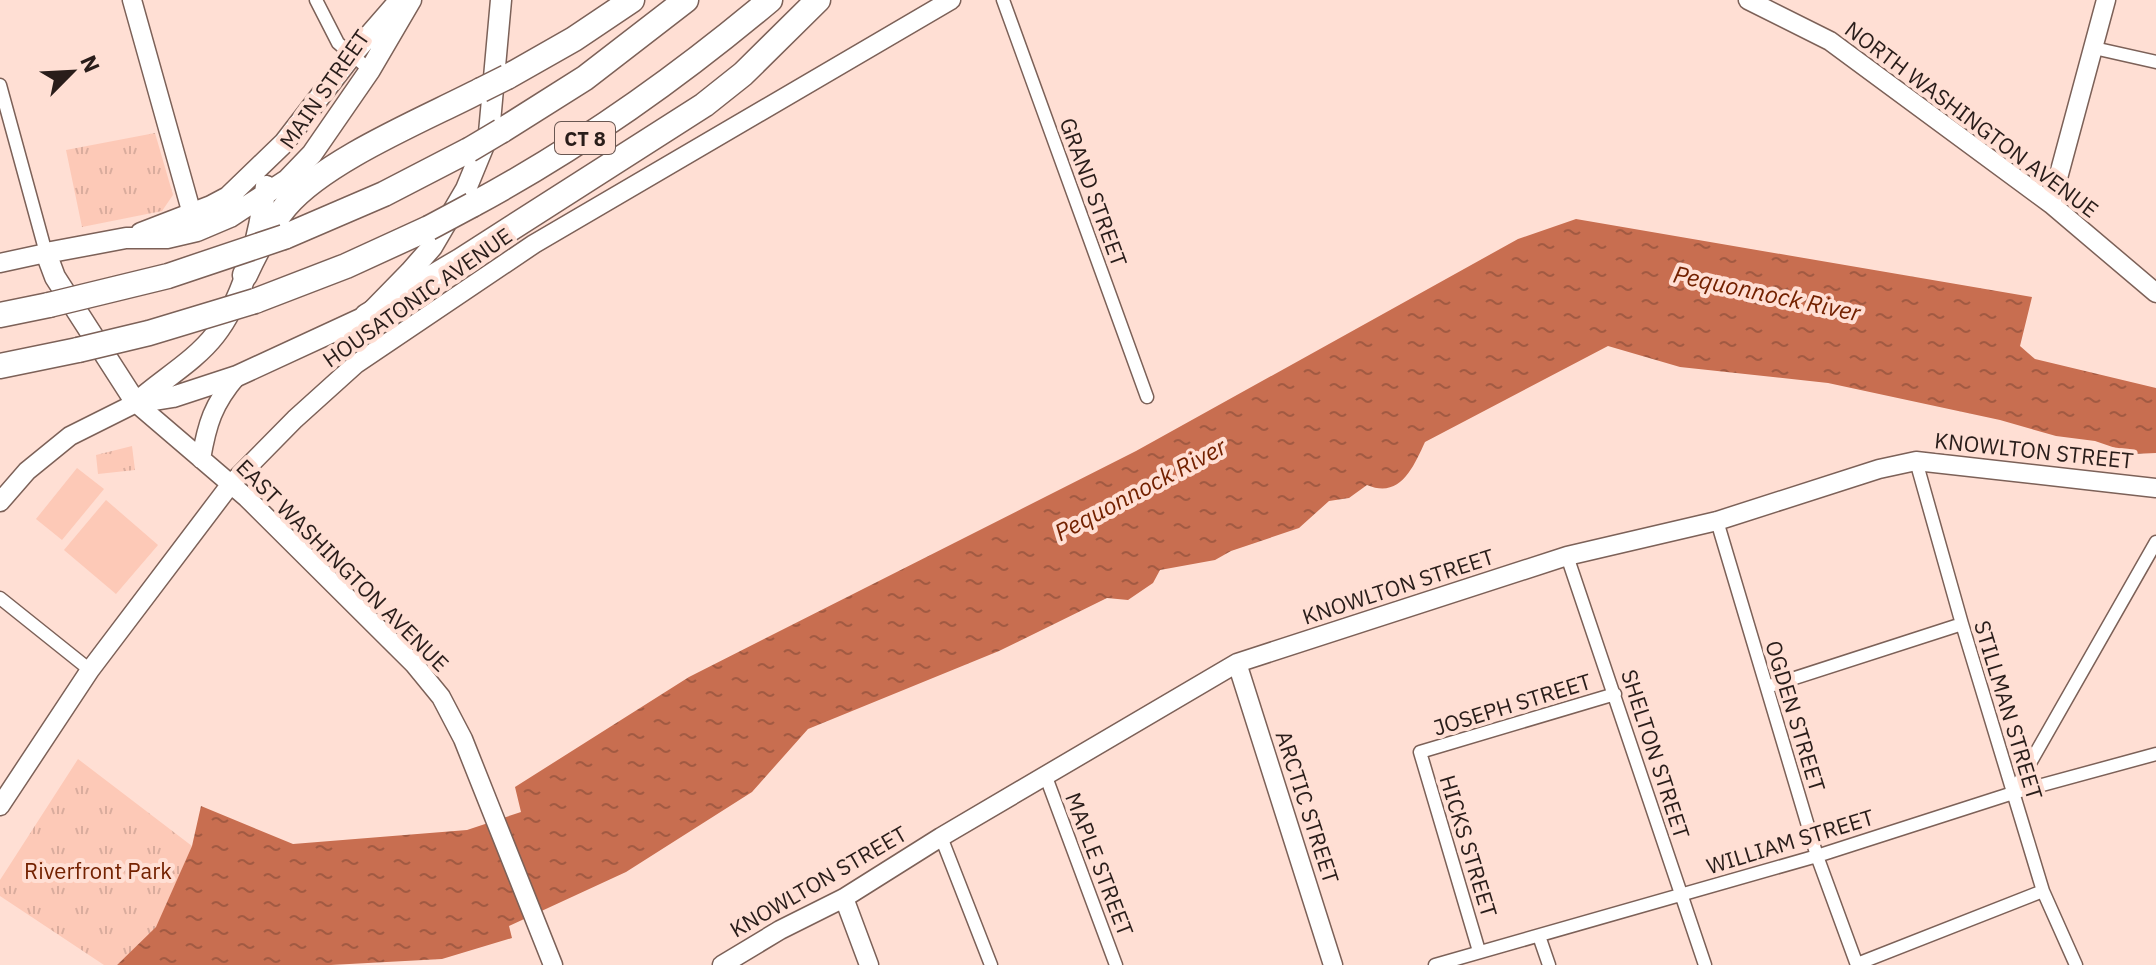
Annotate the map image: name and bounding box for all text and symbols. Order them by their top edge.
street label: NORTH WASHINGTON AVENUE [1839,14,2105,224]
street label: MAIN STREET [272,23,376,154]
north arrow [32,32,112,112]
text: N [74,50,107,77]
street label: GRAND STREET [1054,114,1135,271]
road number: CT 8 [555,122,615,154]
street label: HOUSATONIC AVENUE [316,221,518,373]
water label: Pequonnock River [1671,258,1865,329]
street label: KNOWLTON STREET [1933,425,2135,475]
water label: Pequonnock River [1048,430,1233,548]
street label: EAST WASHINGTON AVENUE [231,453,455,677]
street label: KNOWLTON STREET [1298,541,1498,631]
street label: STILLMAN STREET [1968,617,2050,804]
street label: OGDEN STREET [1759,637,1833,796]
street label: JOSEPH STREET [1429,666,1595,742]
street label: SHELTON STREET [1615,666,1697,843]
street label: ARCTIC STREET [1270,727,1347,888]
street label: HICKS STREET [1434,771,1505,921]
street label: MAPLE STREET [1059,788,1141,940]
street label: WILLIAM STREET [1703,802,1878,880]
street label: KNOWLTON STREET [724,818,912,944]
park label: Riverfront Park [24,856,172,885]

